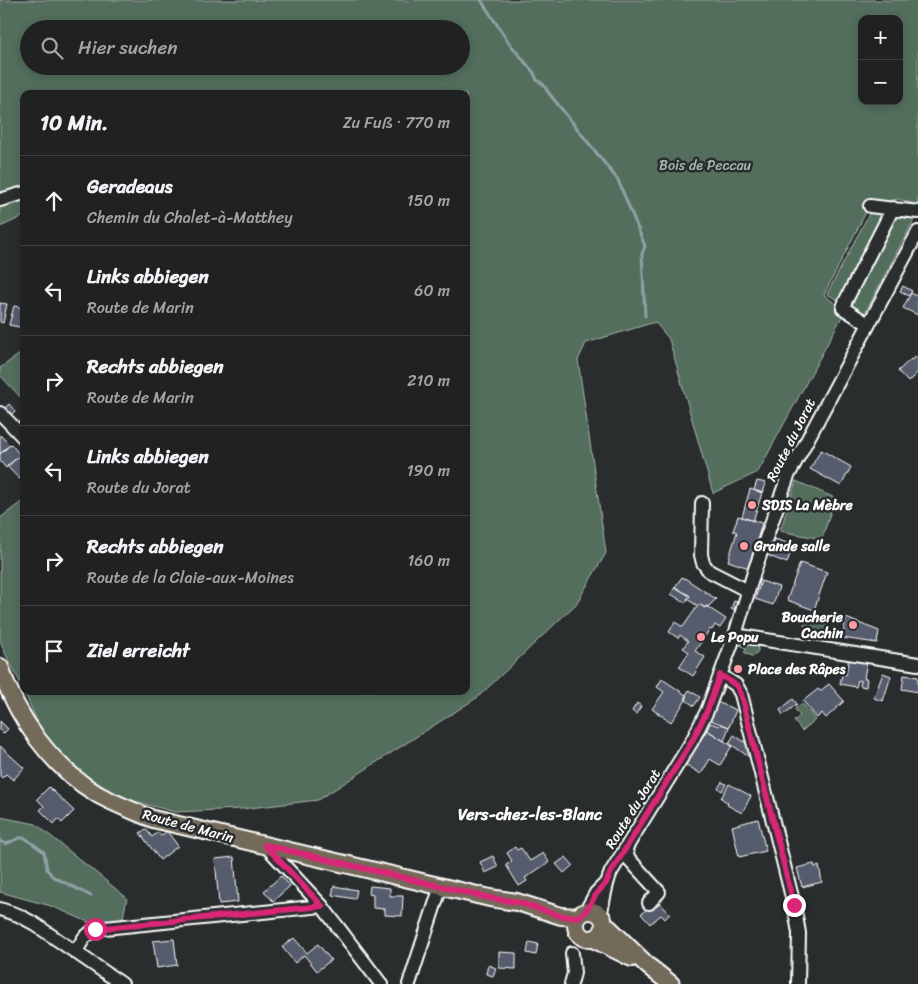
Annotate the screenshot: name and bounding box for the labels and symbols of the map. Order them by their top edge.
park label: Bois de Peccau [659,153,751,178]
street label: Route du Jorat [759,394,823,486]
place label: SDIS La Mèbre [761,493,854,518]
marker: SDIS La Mèbre [746,499,758,511]
place label: Grande salle [753,534,831,559]
marker: Grande salle [738,540,750,552]
place label: Boucherie Cachin [782,605,844,646]
marker: Boucherie Cachin [847,619,859,631]
place label: Le Popu [711,625,759,650]
marker: Le Popu [695,631,707,643]
place label: Place des Râpes [748,657,846,682]
marker: Place des Râpes [732,663,744,675]
street label: Route du Jorat [598,764,668,854]
district label: Vers-chez-les-Blanc [458,800,603,829]
street label: Route de Marin [140,802,237,850]
route end [783,894,806,917]
route start [84,918,107,941]

